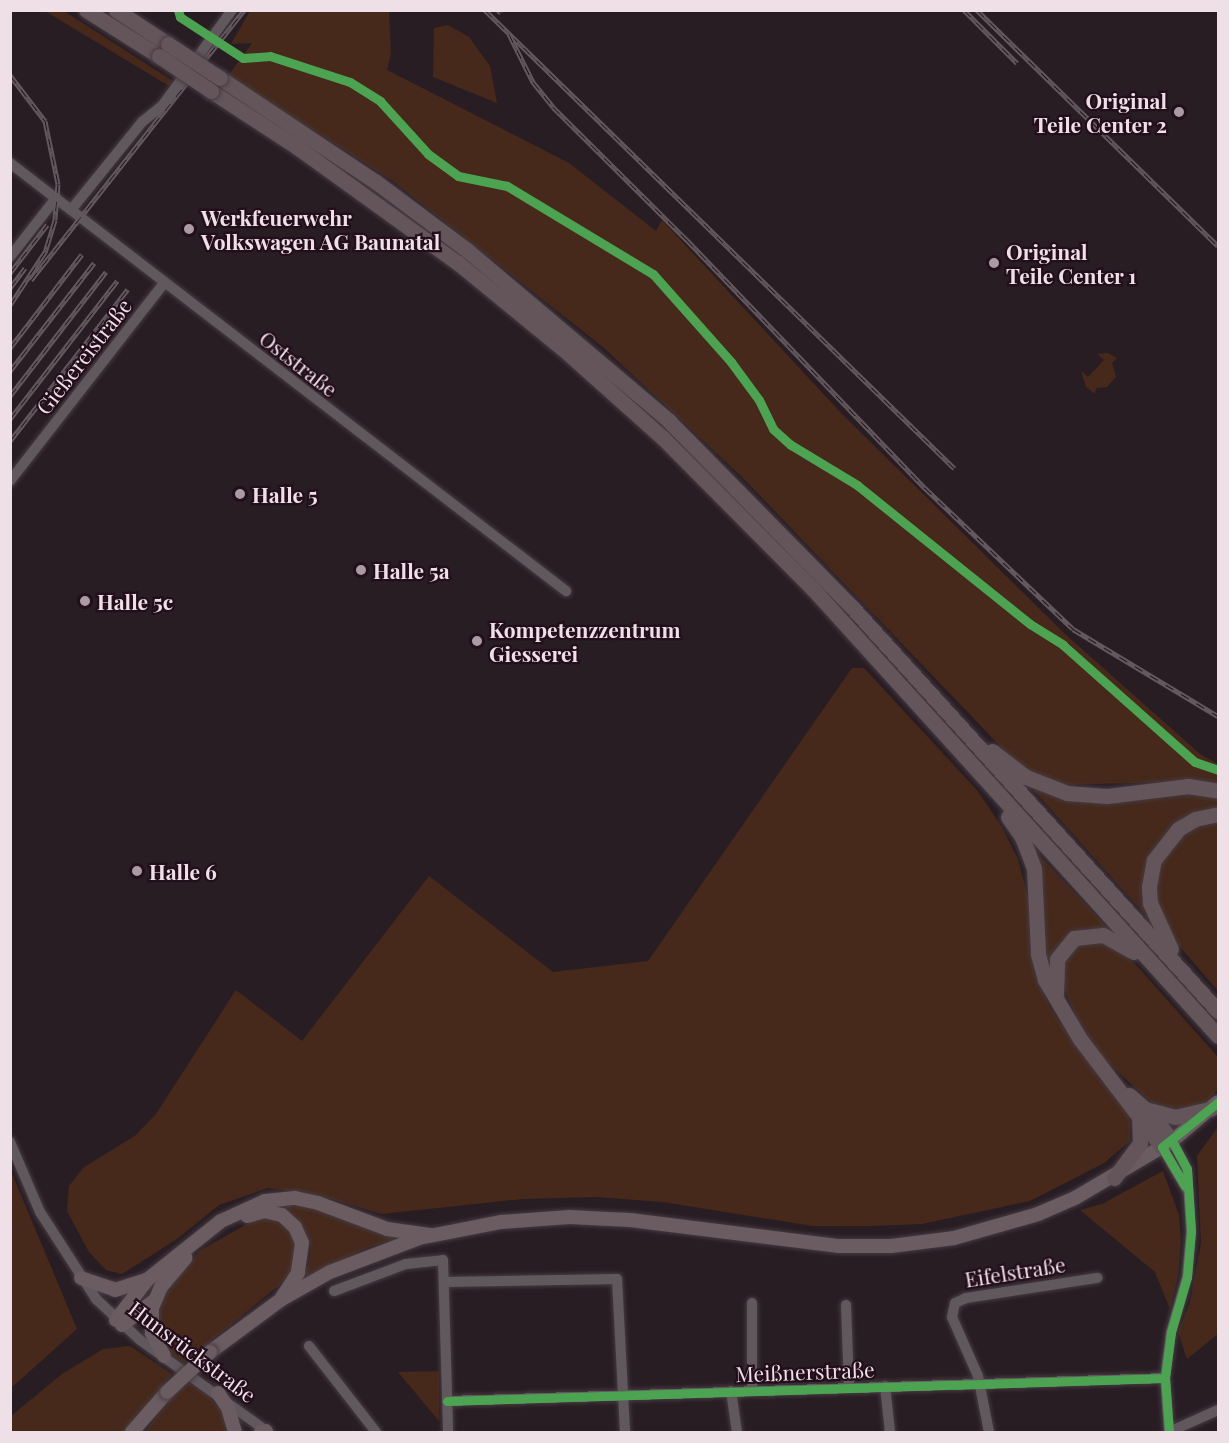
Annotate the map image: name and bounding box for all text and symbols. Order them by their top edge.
place label: Original Teile Center 2 [1033,87,1167,137]
marker: Original Teile Center 2 [1172,105,1186,119]
place label: Werkfeuerwehr Volkswagen AG Baunatal [201,204,441,254]
marker: Werkfeuerwehr Volkswagen AG Baunatal [182,222,196,236]
place label: Original Teile Center 1 [1006,238,1137,288]
marker: Original Teile Center 1 [987,256,1001,270]
street label: Gießereistraße [30,293,136,419]
street label: Oststraße [255,325,343,401]
place label: Halle 5 [252,481,318,507]
marker: Halle 5 [233,487,247,501]
place label: Halle 5a [373,557,450,583]
marker: Halle 5a [354,563,368,577]
place label: Halle 5c [97,588,173,614]
marker: Halle 5c [78,594,92,608]
place label: Kompetenzzentrum Giesserei [489,616,681,666]
marker: Kompetenzzentrum Giesserei [470,634,484,648]
place label: Halle 6 [149,858,217,884]
marker: Halle 6 [130,864,144,878]
street label: Eifelstraße [963,1251,1067,1291]
street label: Hunsrückstraße [124,1295,262,1407]
street label: Meißnerstraße [735,1356,875,1386]

